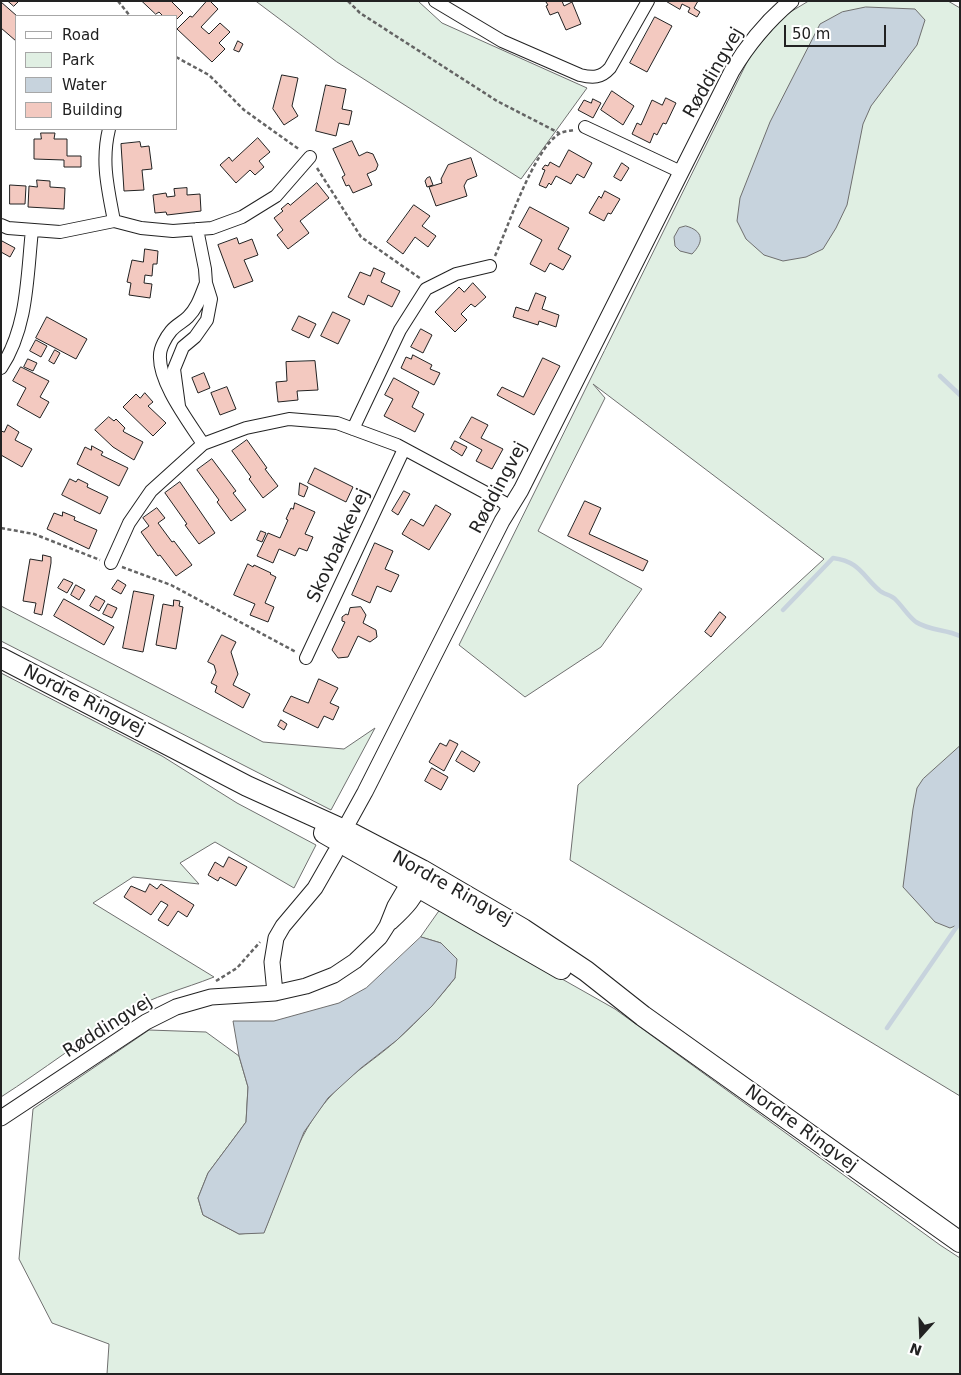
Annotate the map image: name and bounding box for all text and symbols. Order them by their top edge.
legend [15,15,178,130]
scale bar [786,15,888,47]
street label: Røddingvej [679,24,749,122]
text: 50 m [792,25,830,43]
text: Road [62,26,100,44]
text: Park [62,51,94,69]
text: Water [62,76,106,94]
text: Building [62,101,123,119]
street label: Røddingvej [466,438,532,538]
street label: Skovbakkevej [303,486,375,606]
street label: Nordre Ringvej [19,661,149,741]
street label: Nordre Ringvej [388,847,516,931]
street label: Røddingvej [59,991,157,1063]
street label: Nordre Ringvej [741,1081,861,1177]
north arrow [896,1310,946,1360]
text: N [908,1340,924,1359]

